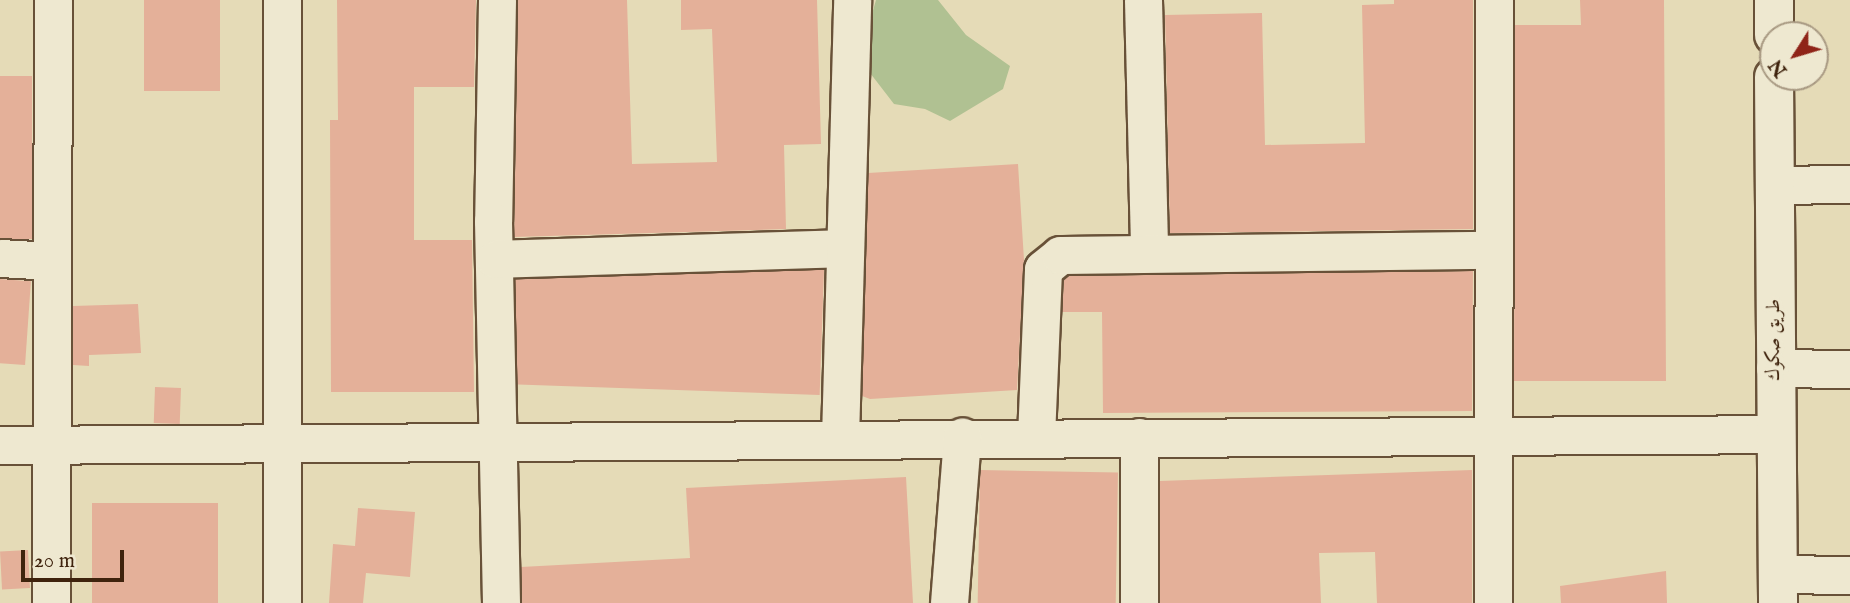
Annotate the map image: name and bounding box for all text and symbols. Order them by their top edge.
north arrow [1759,21,1829,91]
text: N [1764,54,1793,81]
street label: طريق صكوك [1764,299,1786,381]
scale bar [24,536,128,580]
text: 20 m [34,548,75,575]

